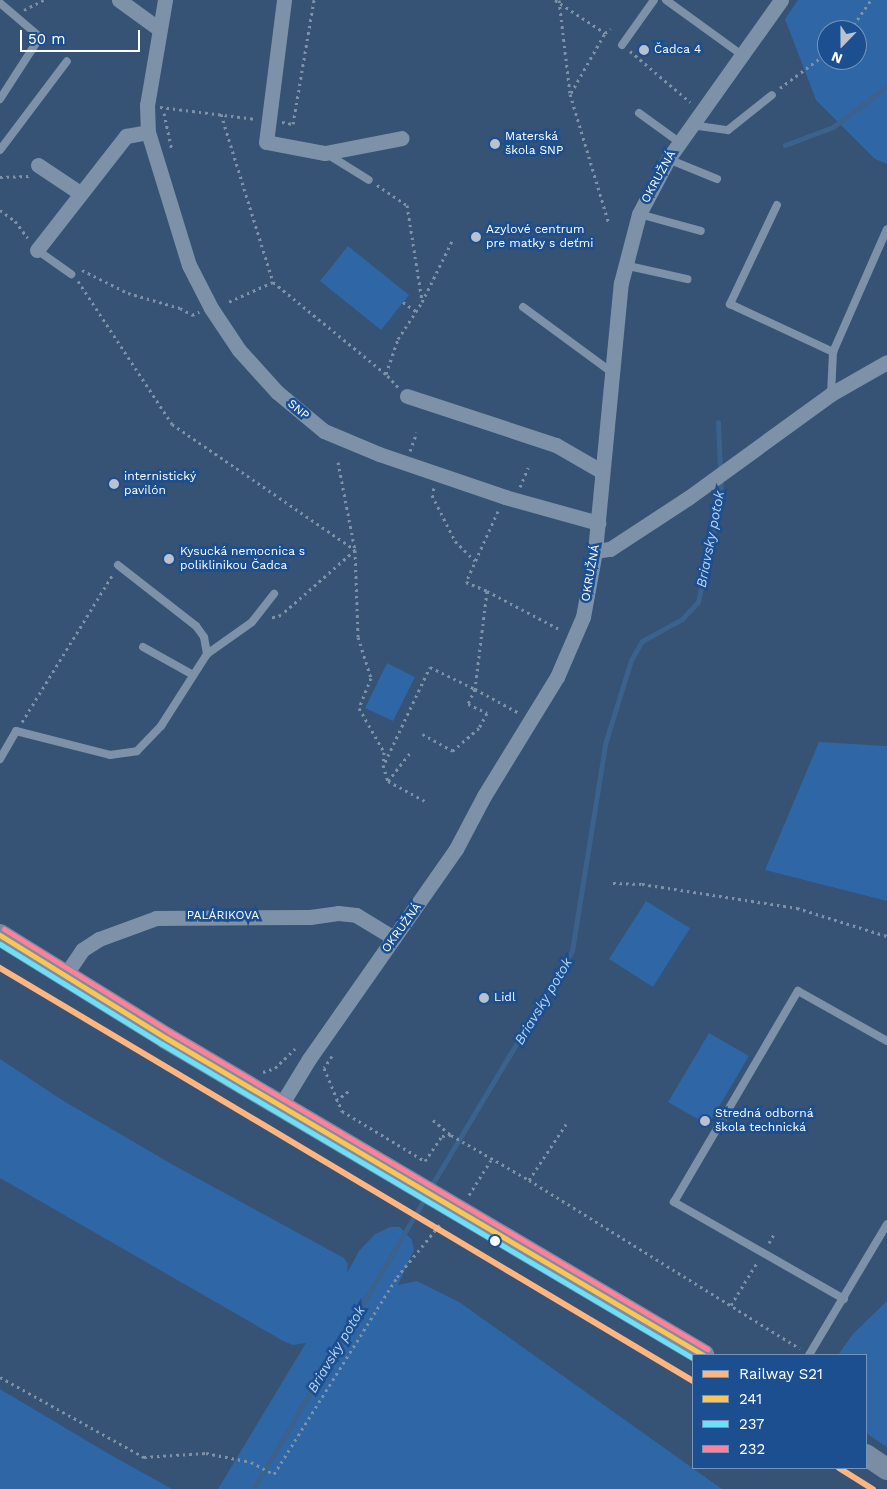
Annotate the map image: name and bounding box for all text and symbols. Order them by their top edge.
scale bar [22,20,142,52]
north arrow [817,20,867,70]
text: 50 m [28,30,65,48]
place label: Čadca 4 [654,43,701,57]
marker: Čadca 4 [638,44,650,56]
text: N [829,49,845,67]
place label: Materská škola SNP [505,130,563,158]
marker: Materská škola SNP [489,138,501,150]
street label: OKRUŽNÁ [639,148,679,206]
place label: Azylové centrum pre matky s deťmi [486,223,594,251]
marker: Azylové centrum pre matky s deťmi [470,231,482,243]
street label: SNP [284,397,312,423]
place label: internistický pavilón [124,470,196,498]
marker: internistický pavilón [108,478,120,490]
water label: Briavsky potok [692,489,728,589]
street label: OKRUŽNÁ [579,543,603,603]
place label: Kysucká nemocnica s poliklinikou Čadca [180,545,306,573]
marker: Kysucká nemocnica s poliklinikou Čadca [162,552,176,566]
street label: OKRUŽNÁ [379,900,425,956]
street label: PALÁRIKOVA [187,909,259,923]
water label: Briavsky potok [510,954,576,1048]
place label: Lidl [494,991,516,1005]
marker: Lidl [478,992,490,1004]
place label: Stredná odborná škola technická [715,1107,814,1135]
marker: Stredná odborná škola technická [699,1115,711,1127]
unlabelled marker [490,1236,500,1246]
water label: Briavsky potok [303,1302,369,1396]
legend [692,1354,867,1469]
text: Railway S21 [739,1365,823,1383]
text: 241 [739,1390,762,1408]
text: 237 [739,1415,764,1433]
text: 232 [739,1440,765,1458]

